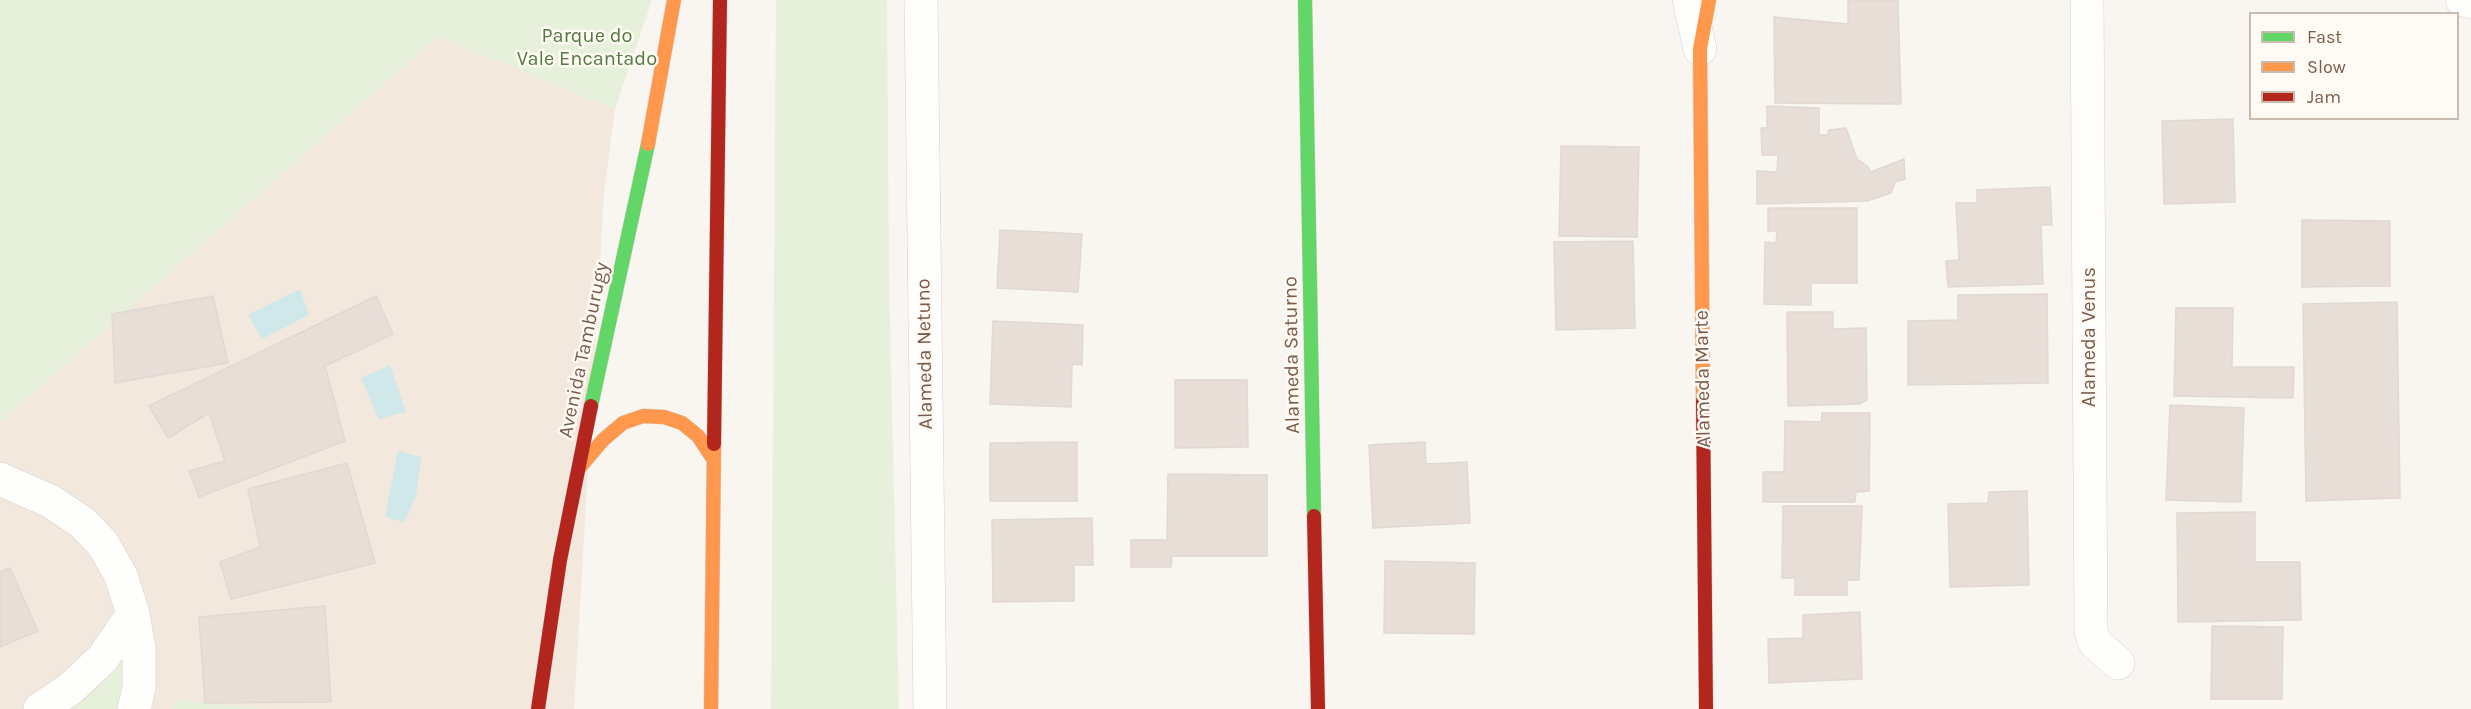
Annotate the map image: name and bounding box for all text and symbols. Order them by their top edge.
legend [2249,12,2459,120]
park label: Parque do Vale Encantado [517,24,657,71]
text: Fast [2307,26,2342,48]
text: Slow [2307,56,2346,78]
text: Jam [2307,86,2341,108]
street label: Avenida Tamburugy [554,260,614,440]
street label: Alameda Venus [2077,267,2101,407]
street label: Alameda Saturno [1279,276,1305,434]
street label: Alameda Netuno [912,278,938,430]
street label: Alameda Marte [1690,310,1716,448]

